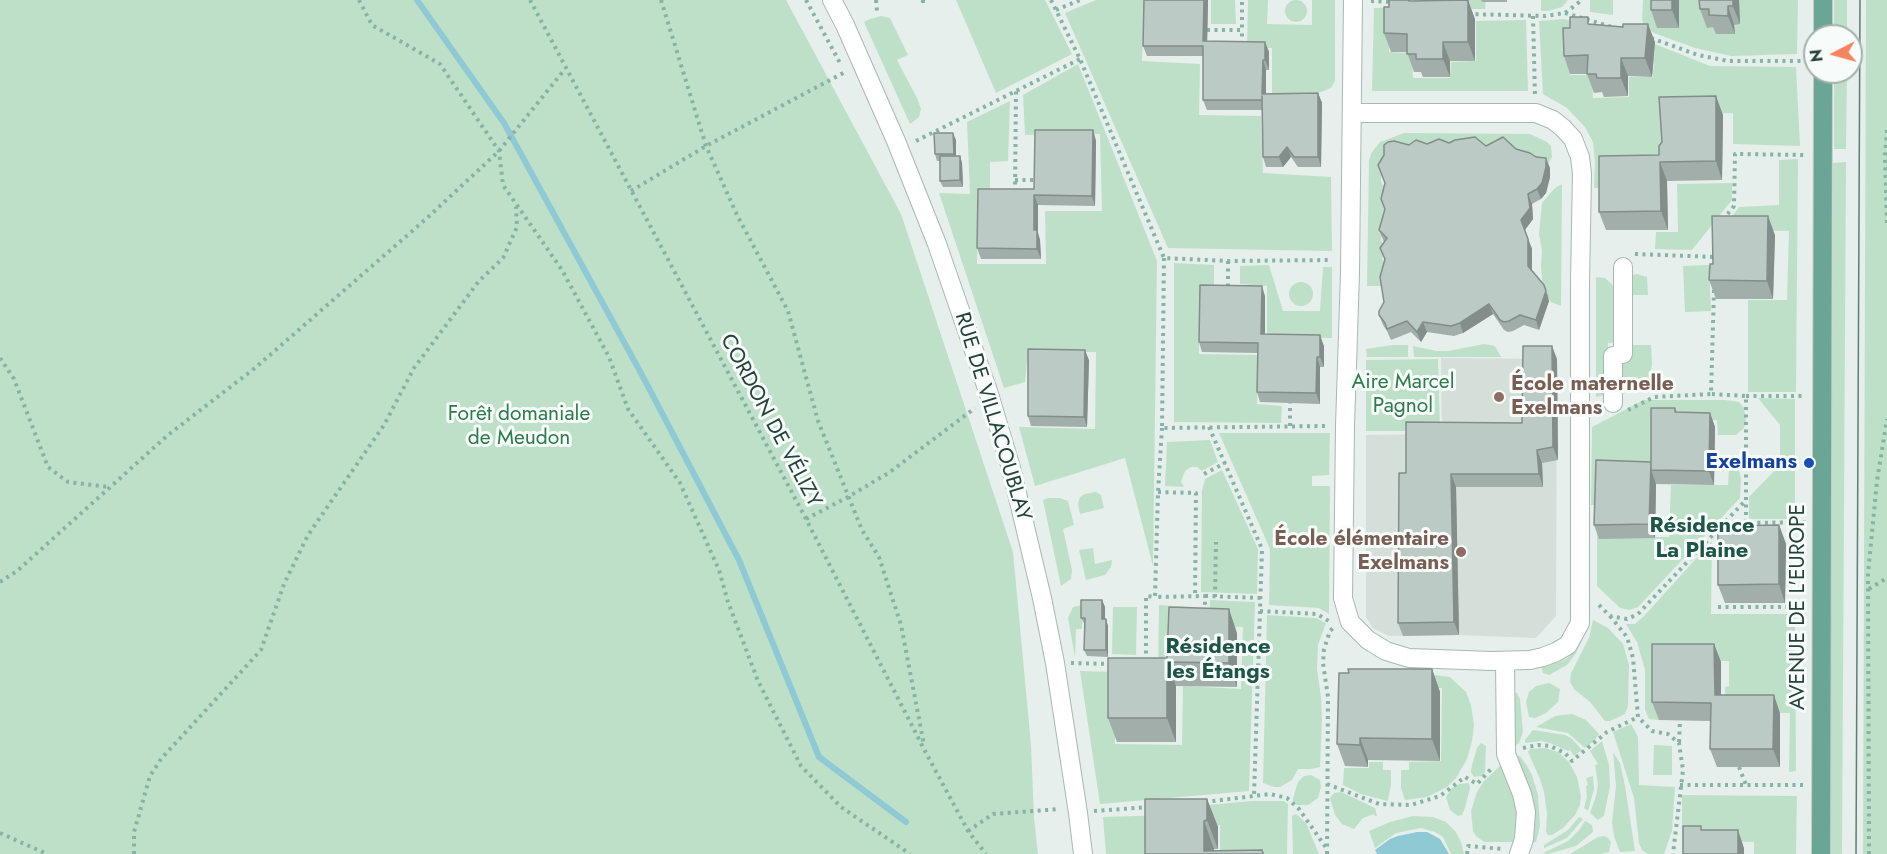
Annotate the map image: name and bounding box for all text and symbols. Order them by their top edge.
north arrow [1803,24,1863,84]
text: N [1804,48,1829,63]
street label: RUE DE VILLACOUBLAY [948,310,1036,524]
street label: CORDON DE VÉLIZY [714,330,826,512]
park label: Aire Marcel Pagnol [1351,370,1455,420]
place label: École maternelle Exelmans [1511,372,1674,422]
marker: École maternelle Exelmans [1492,390,1506,404]
park label: Forêt domaniale de Meudon [448,402,590,452]
place label: Exelmans [1706,450,1797,476]
marker: Exelmans [1802,456,1816,470]
street label: AVENUE DE L'EUROPE [1786,504,1812,710]
district label: Résidence La Plaine [1649,514,1755,566]
place label: École élémentaire Exelmans [1274,527,1449,577]
marker: École élémentaire Exelmans [1454,545,1468,559]
district label: Résidence les Étangs [1165,635,1271,686]

